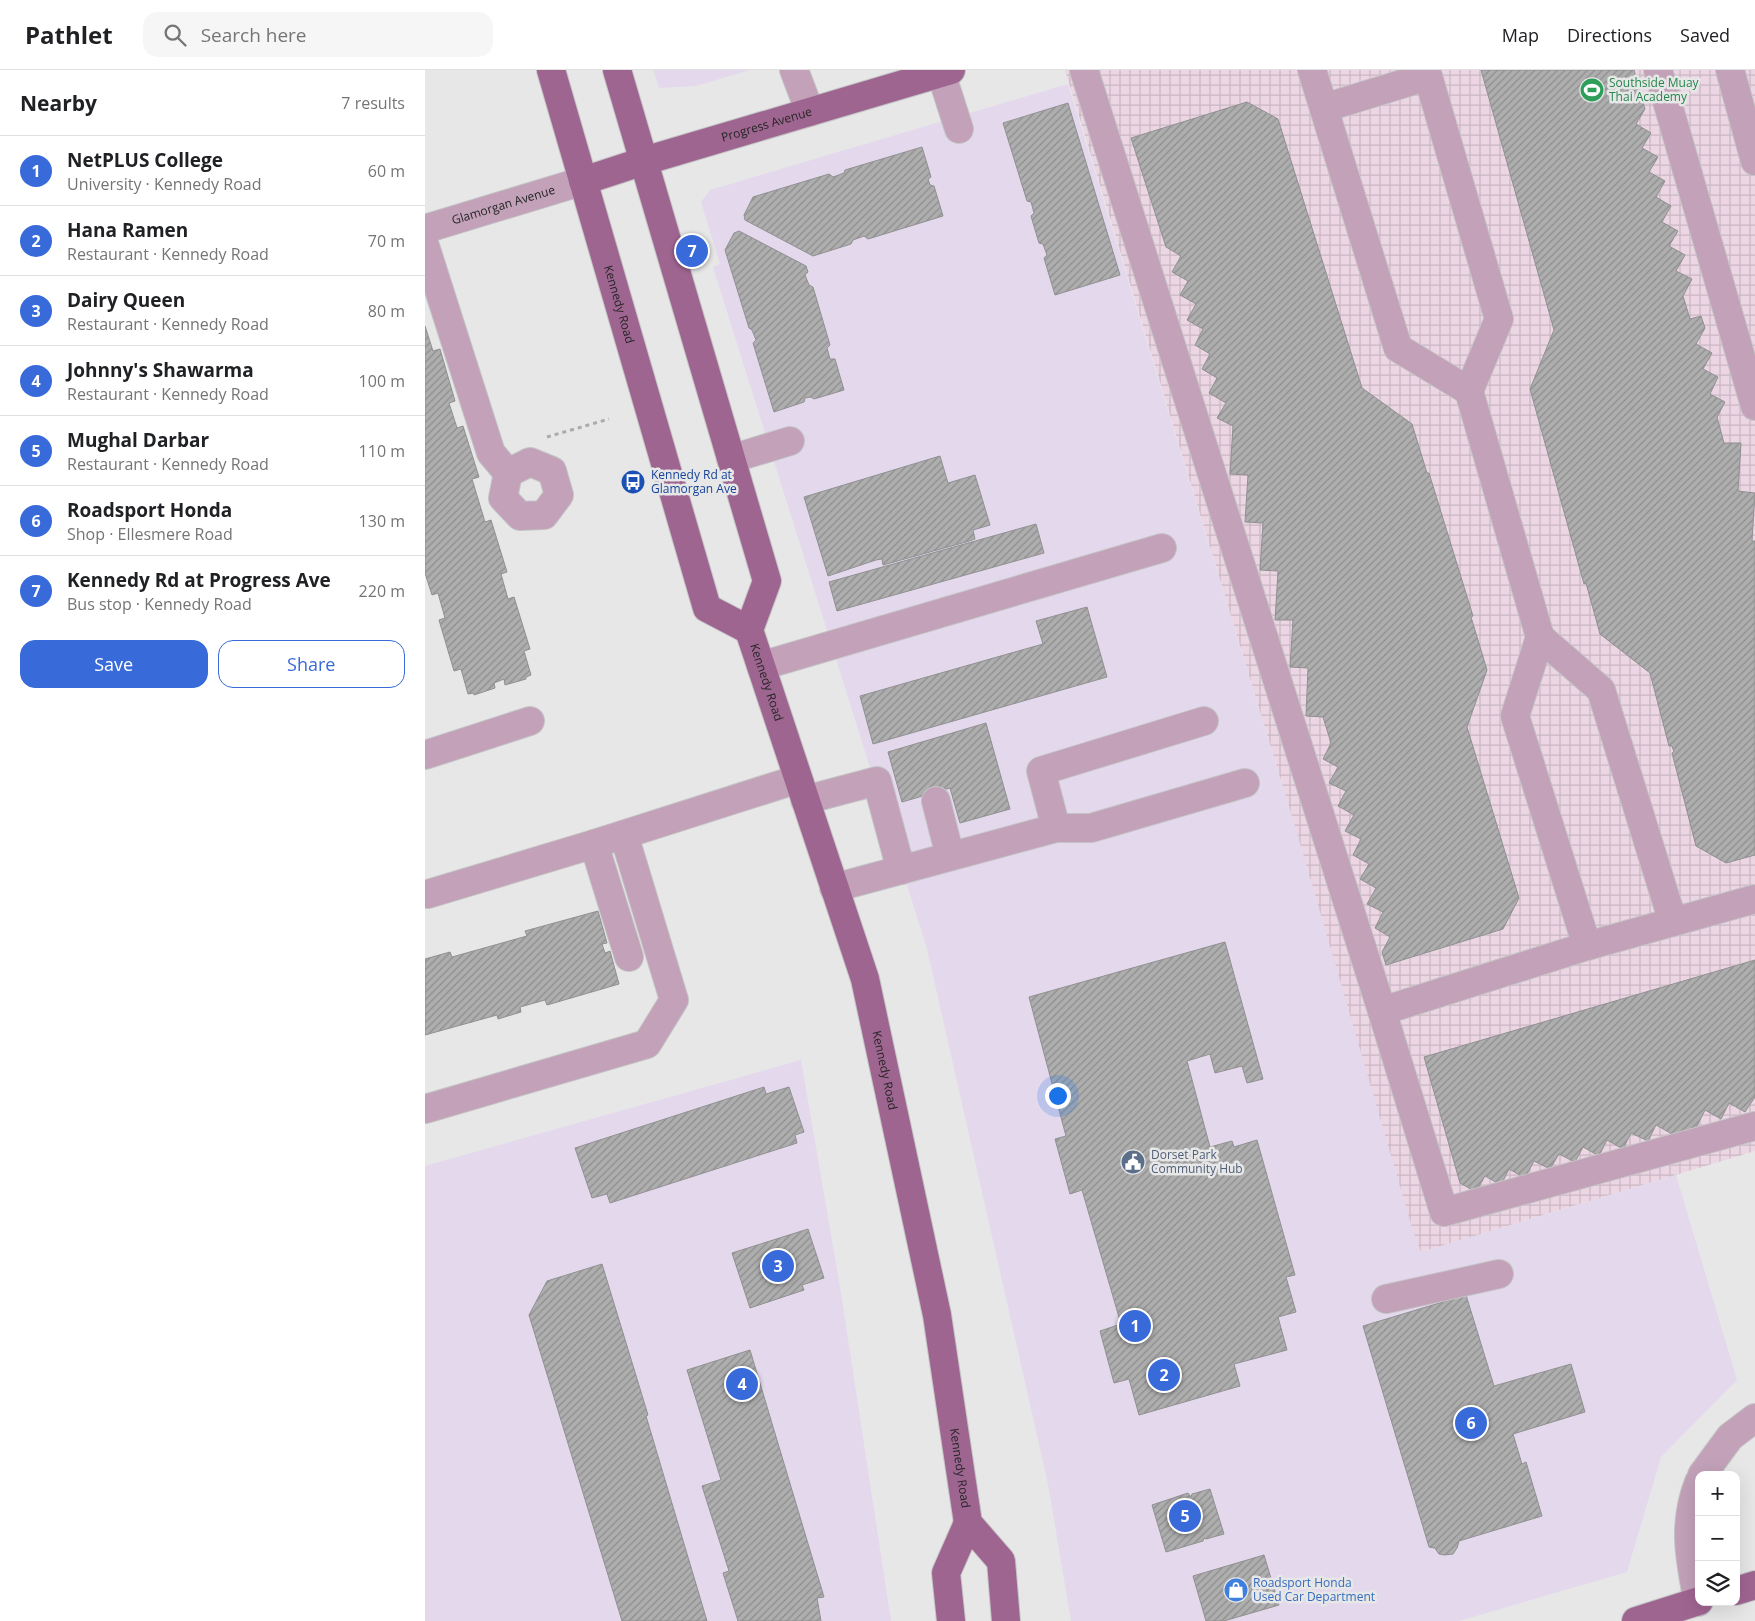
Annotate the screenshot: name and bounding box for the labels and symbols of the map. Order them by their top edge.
place label: Southside Muay Thai Academy [1609,74,1700,105]
sports icon: Southside Muay Thai Academy [1579,77,1605,103]
street label: Progress Avenue [719,103,814,146]
street label: Glamorgan Avenue [450,181,557,228]
pin: 7 [676,232,708,270]
street label: Kennedy Road [600,263,639,345]
place label: Kennedy Rd at Glamorgan Ave [651,466,737,497]
bus stop icon: Kennedy Rd at Glamorgan Ave [620,469,646,495]
street label: Kennedy Road [746,641,788,723]
street label: Kennedy Road [868,1029,902,1112]
your location [1045,1083,1071,1109]
place label: Dorset Park Community Hub [1151,1146,1243,1177]
public building icon: Dorset Park Community Hub [1120,1149,1146,1175]
pin: 3 [762,1247,794,1285]
pin: 1 [1119,1307,1151,1345]
pin: 2 [1148,1356,1180,1394]
pin: 4 [726,1365,758,1403]
pin: 6 [1455,1404,1487,1442]
street label: Kennedy Road [946,1427,975,1509]
pin: 5 [1169,1497,1201,1535]
place label: Roadsport Honda Used Car Department [1253,1574,1375,1605]
shop icon: Roadsport Honda Used Car Department [1223,1577,1249,1603]

